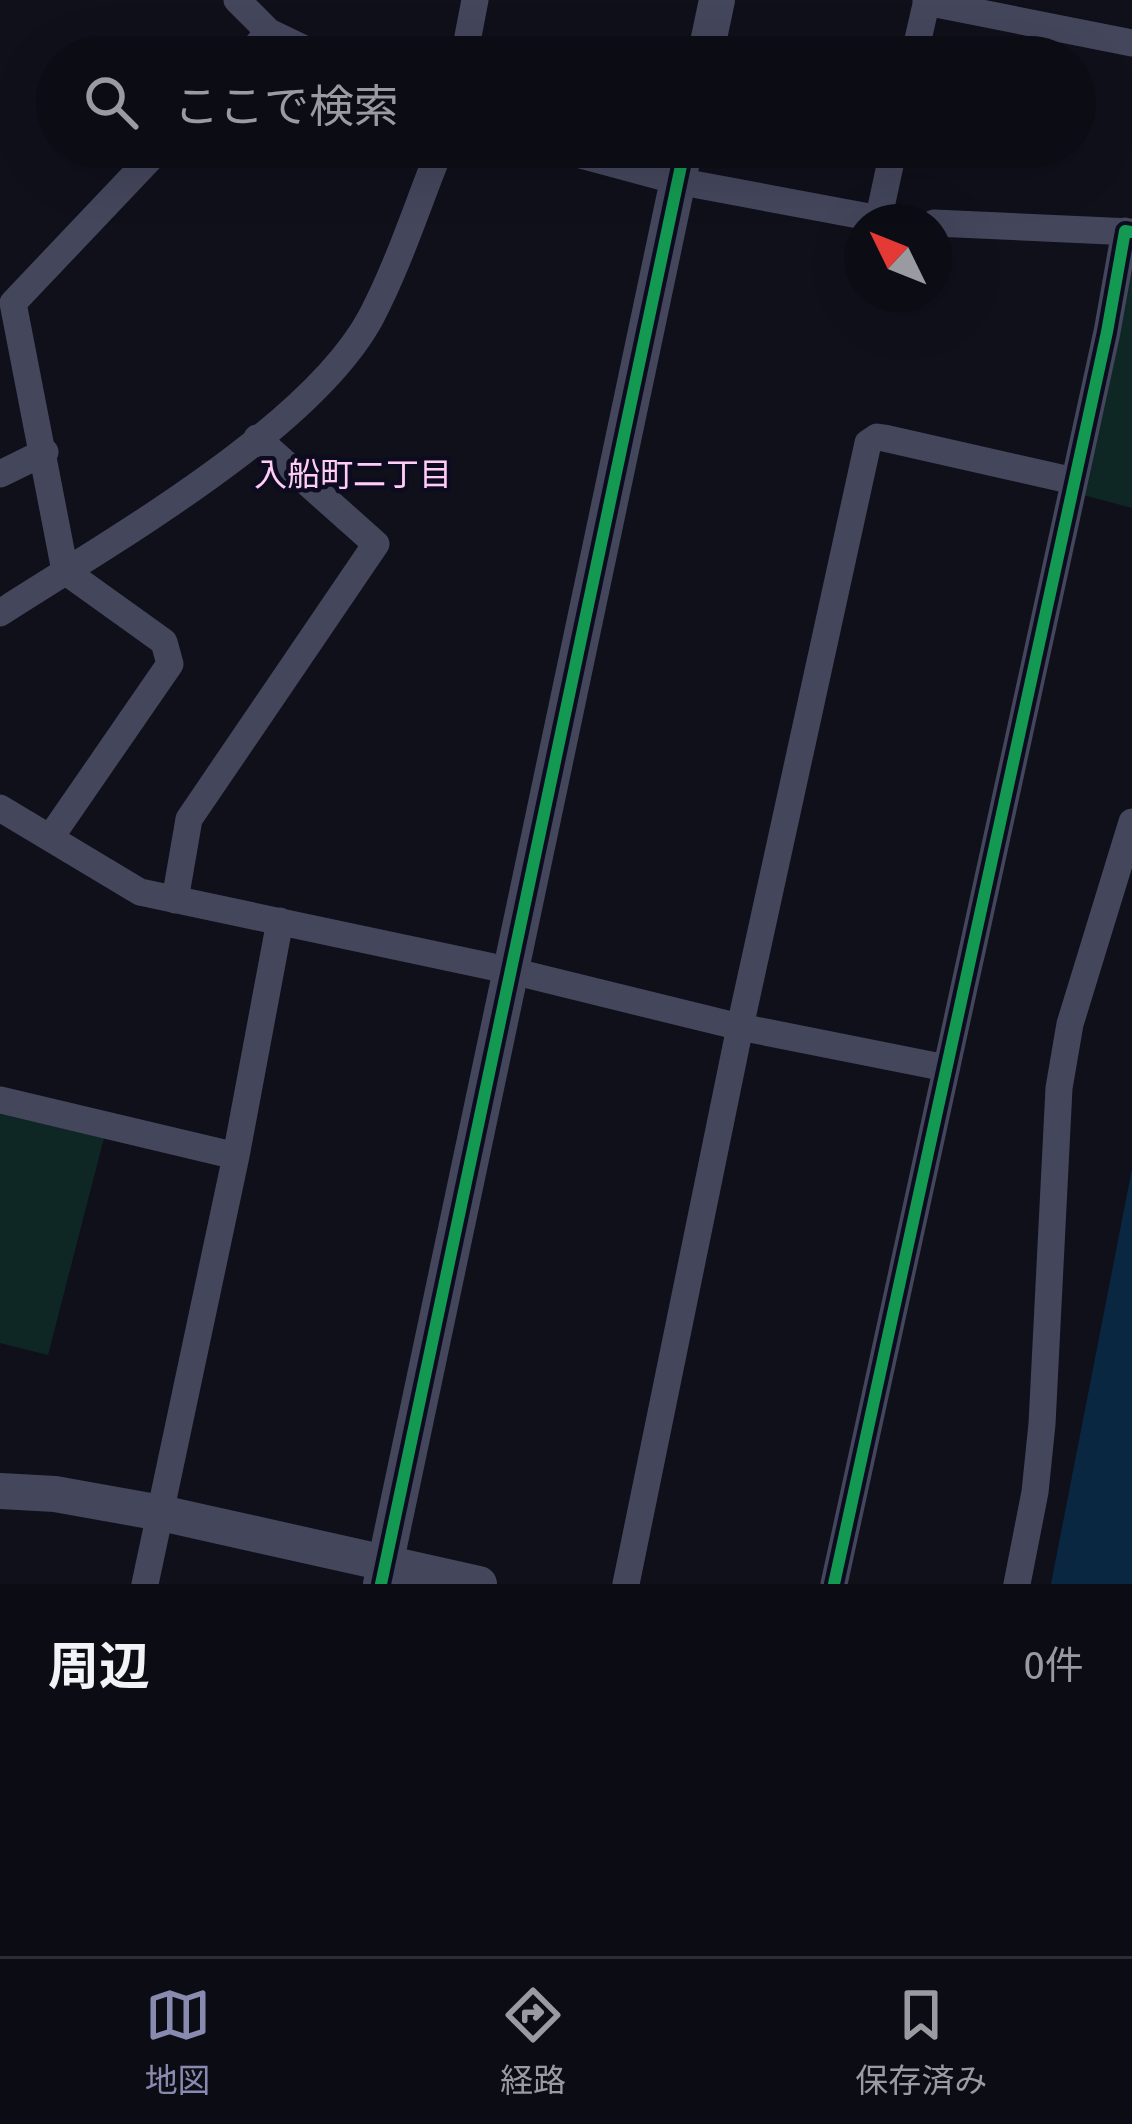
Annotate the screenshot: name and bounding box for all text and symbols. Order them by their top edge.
search box [36,36,1096,168]
icon: search [78,69,144,135]
text: ここで検索 [174,80,399,134]
north arrow [844,204,952,312]
district label: 入船町二丁目 [254,455,452,495]
text: 周辺 [48,1636,150,1698]
text: 0件 [1023,1643,1084,1689]
tab: 地図 [145,1982,211,2102]
tab: 経路 [500,1982,566,2102]
tab: 保存済み [855,1982,987,2102]

